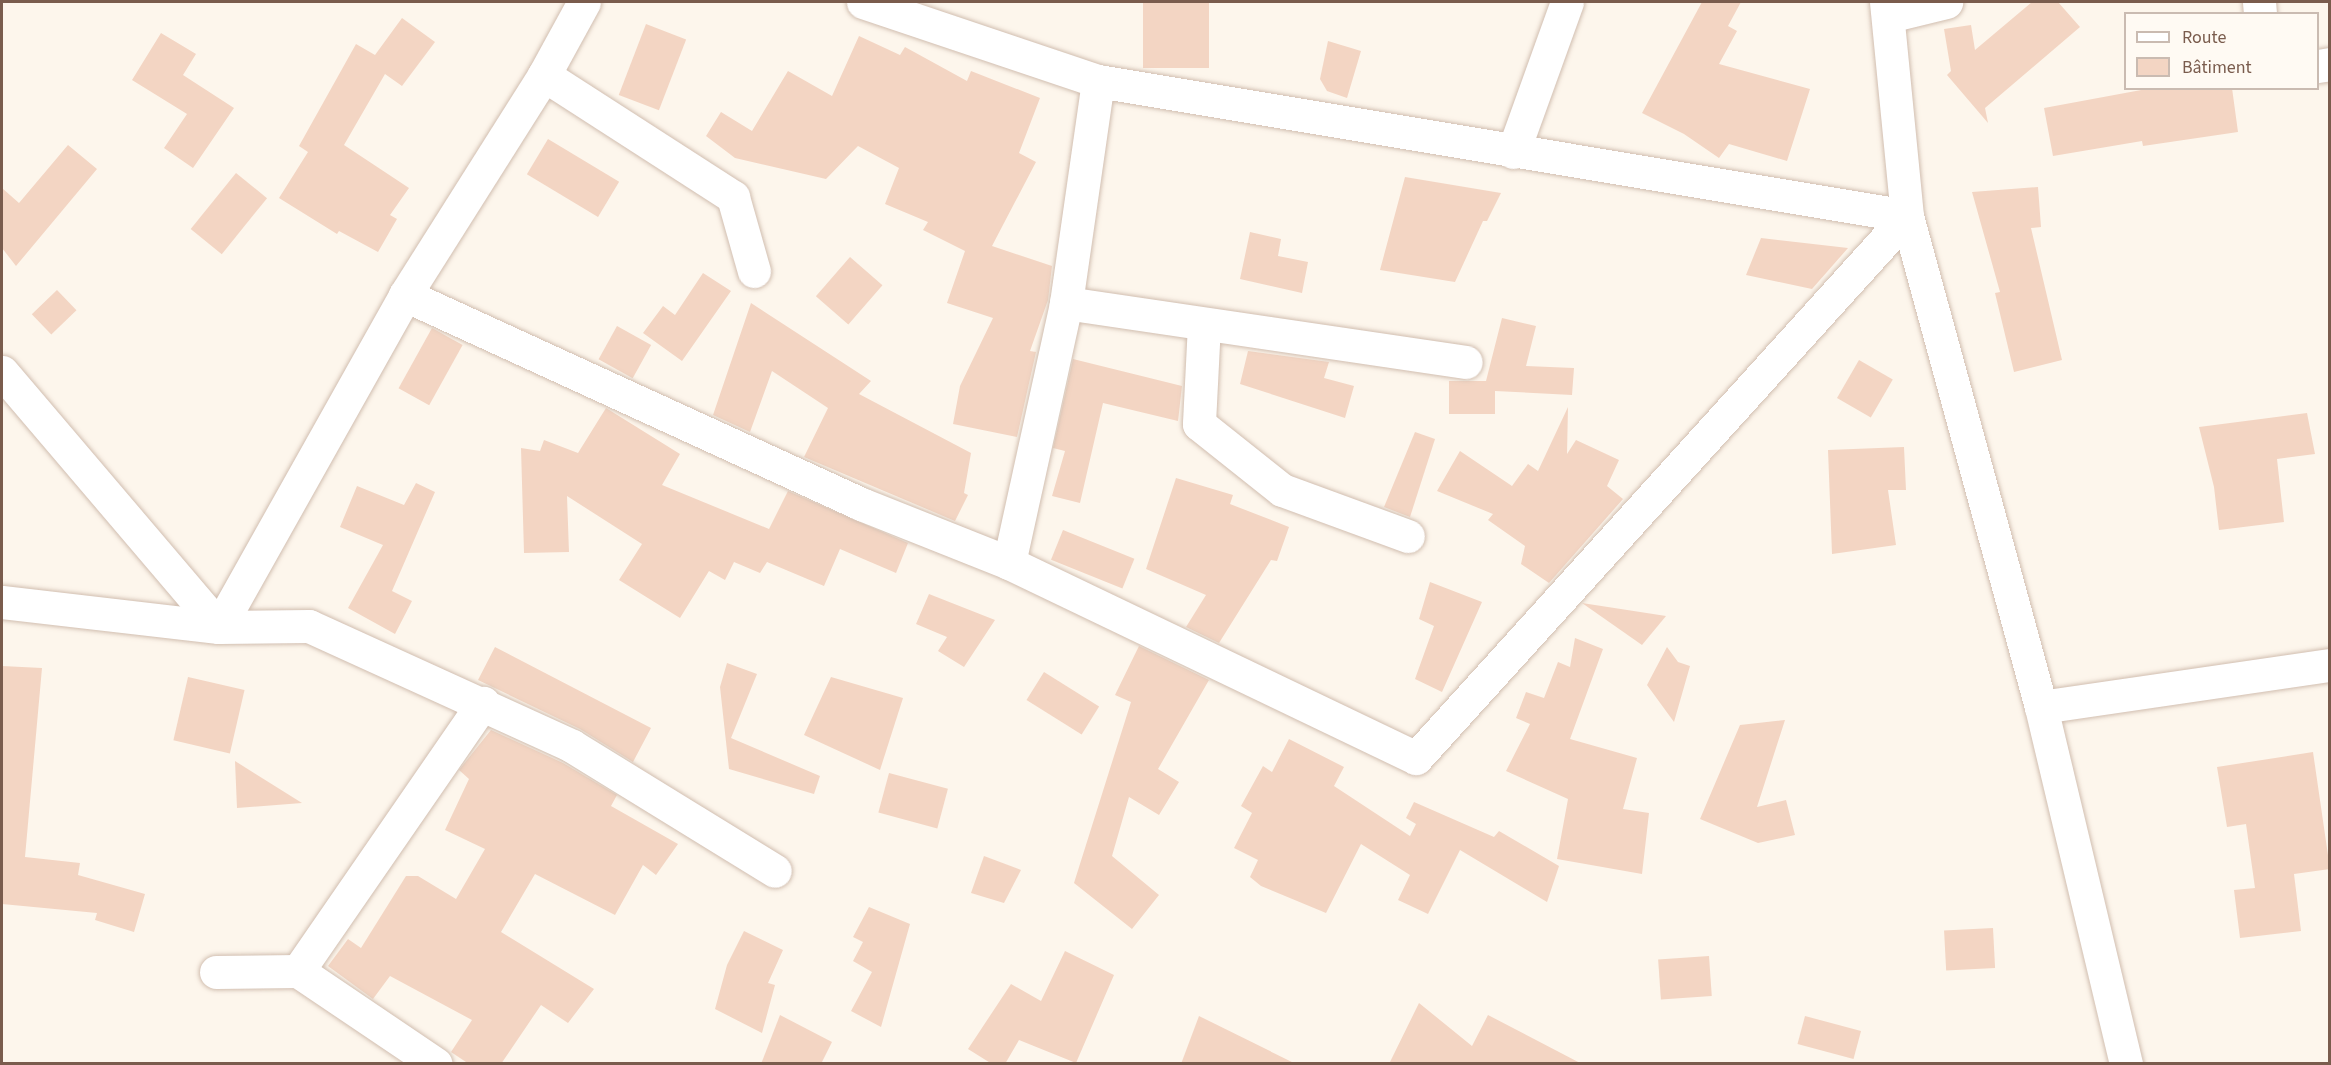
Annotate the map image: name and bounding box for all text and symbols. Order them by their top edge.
legend [2124,12,2319,90]
text: Route [2182,25,2226,50]
text: Bâtiment [2182,55,2252,80]

